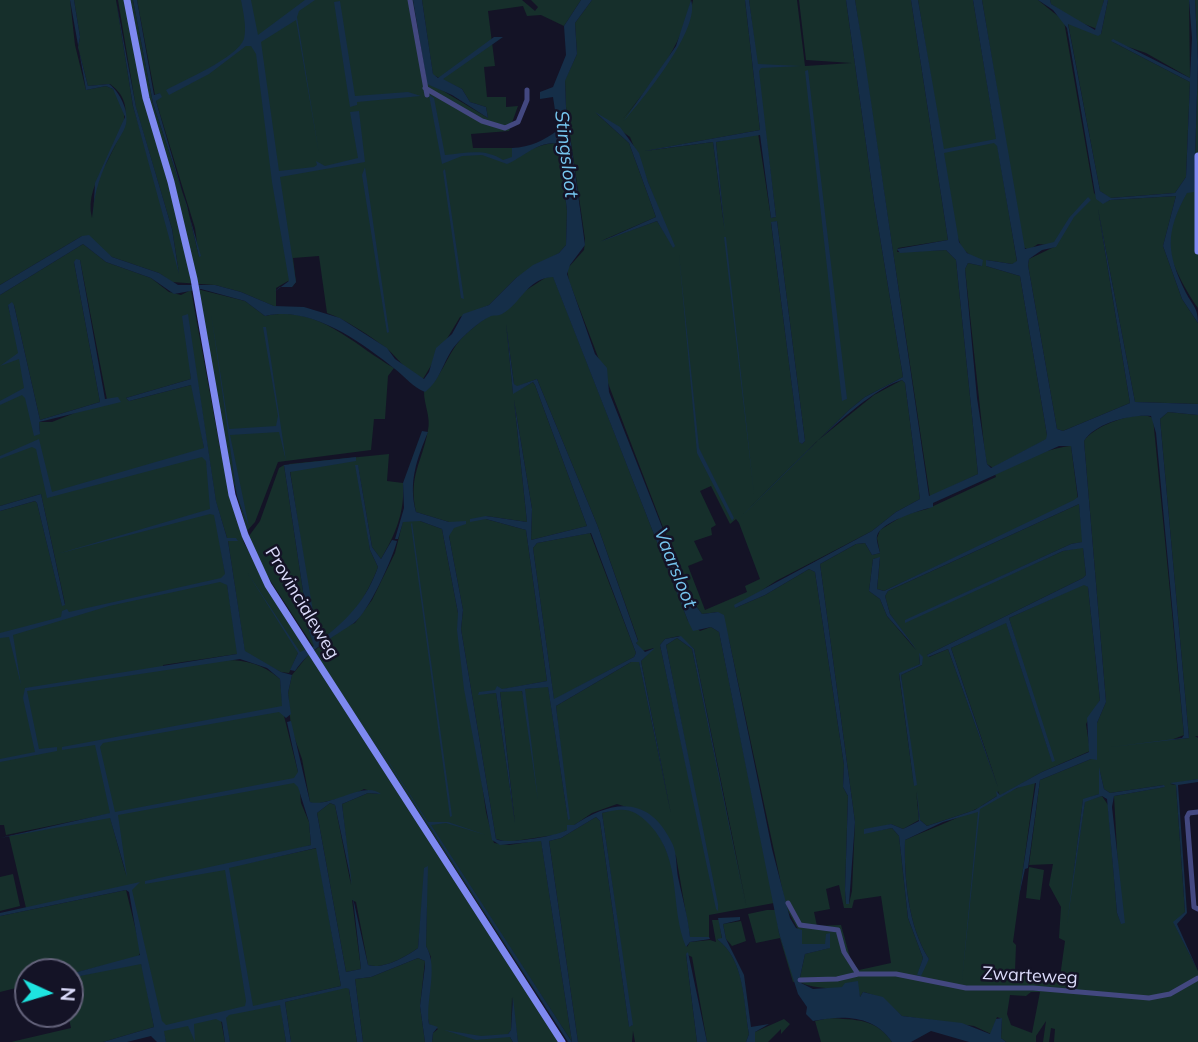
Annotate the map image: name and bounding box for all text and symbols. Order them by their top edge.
water label: Stingsloot [549,109,583,199]
water label: Vaarsloot [649,525,701,611]
street label: Provincialeweg [260,543,344,663]
north arrow [14,958,84,1028]
street label: Zwarteweg [982,963,1078,989]
text: N [55,986,80,1002]

